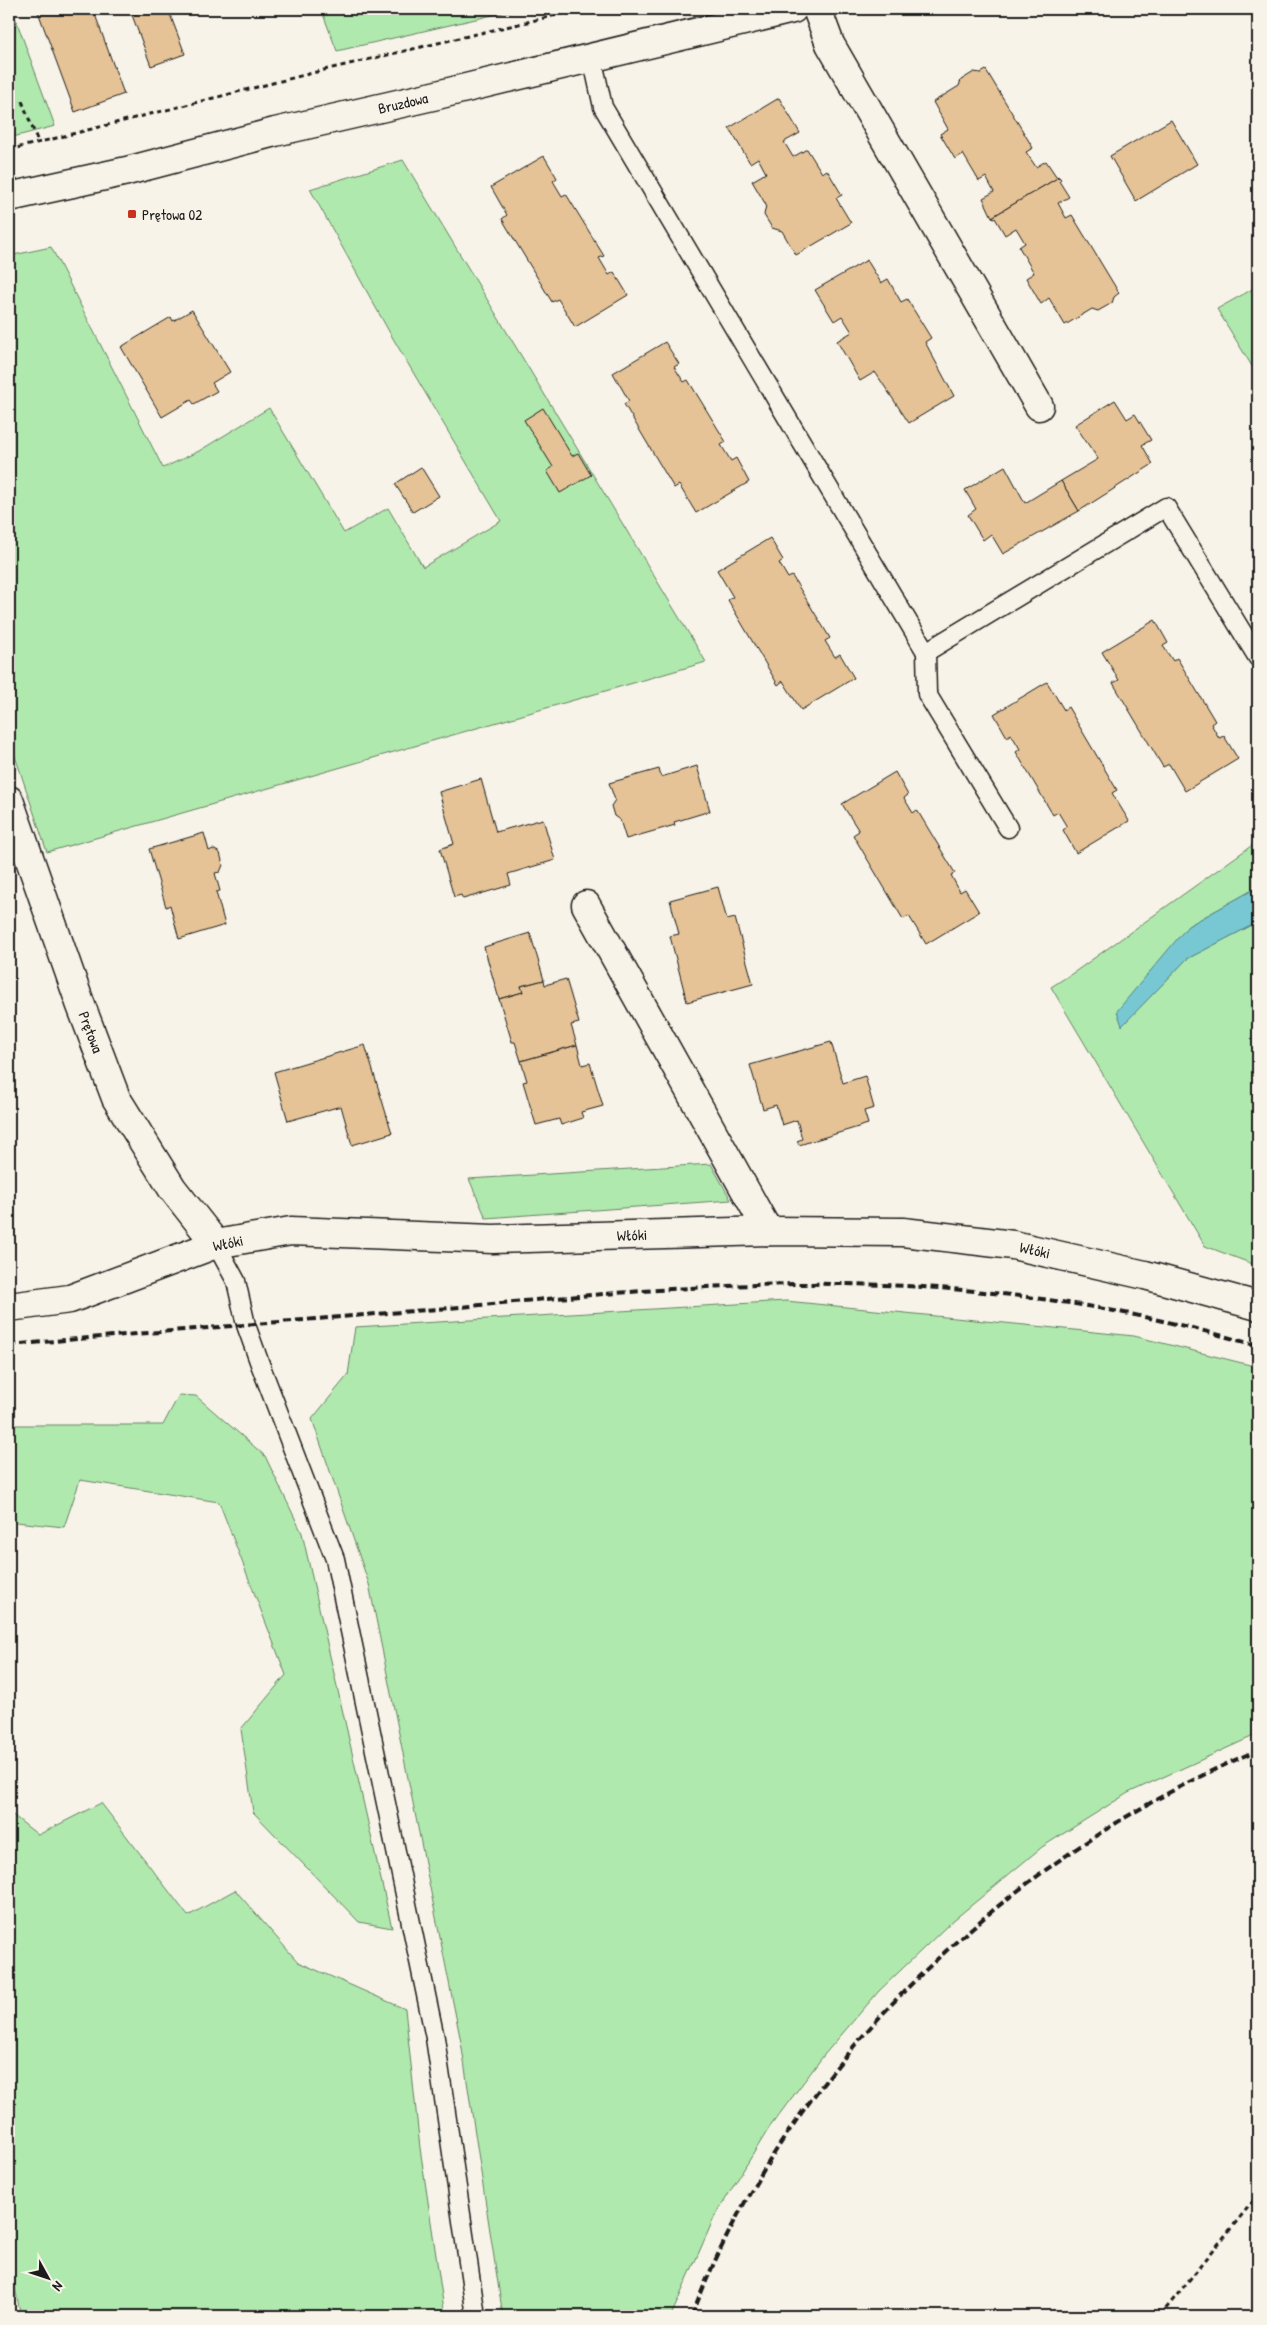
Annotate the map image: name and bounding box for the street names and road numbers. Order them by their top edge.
street label: Bruzdowa [376,87,430,119]
street label: Prętowa [73,1008,109,1056]
street label: Włóki [616,1224,648,1246]
street label: Włóki [211,1230,245,1256]
street label: Włóki [1018,1236,1052,1264]

